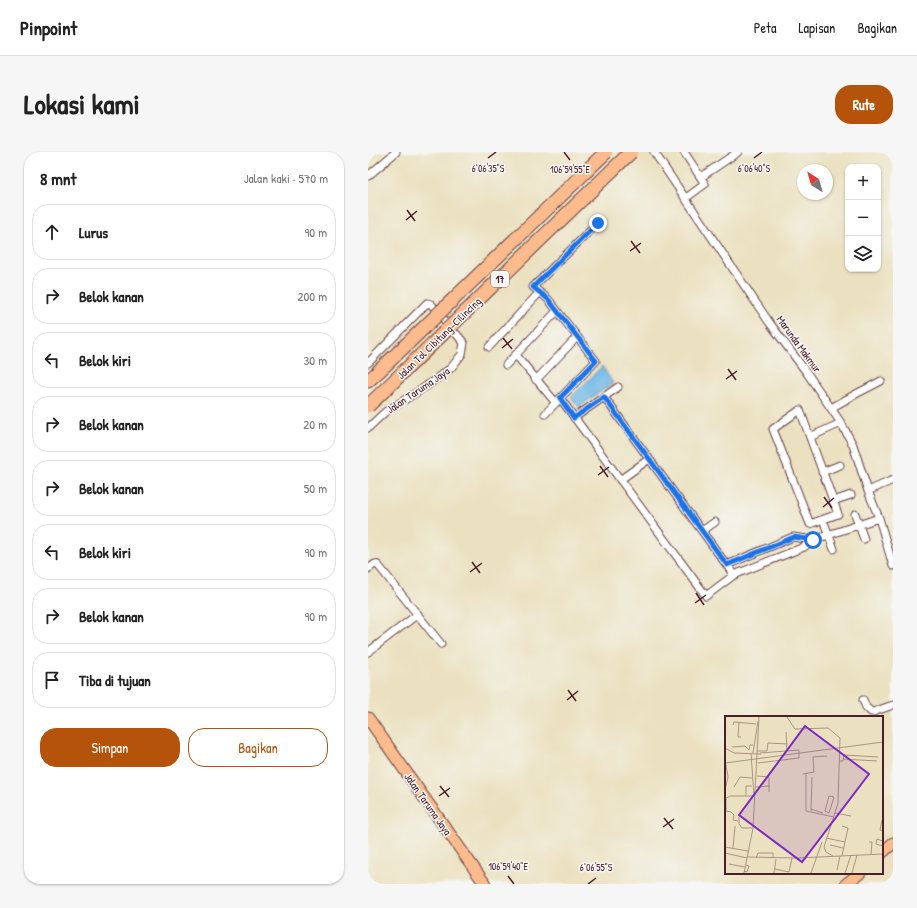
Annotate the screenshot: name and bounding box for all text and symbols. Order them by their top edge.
text: Pinpoint [20,15,77,41]
text: Peta [754,18,776,37]
text: Lapisan [798,18,835,37]
text: Bagikan [857,18,897,37]
text: Lokasi kami [24,85,140,123]
button: Rute [835,85,893,124]
text: 6°06'35"S [472,162,505,175]
text: 6°06'40"S [738,162,771,175]
text: 106°59'55"E [550,163,591,176]
north arrow [797,164,833,200]
map controls [845,164,881,272]
button: + [845,164,881,200]
text: 8 mnt [40,167,76,190]
text: Jalan kaki · 570 m [244,169,328,187]
button: − [845,200,881,236]
route end [589,214,607,232]
icon: ahead [41,221,63,243]
text: Lurus [79,222,108,243]
text: 90 m [305,223,327,241]
button: layers [845,236,881,272]
road number: 17 [491,271,509,287]
icon: right [41,285,63,307]
text: Belok kanan [79,286,144,307]
text: 200 m [297,287,327,305]
street label: Jalan Tol Cibitung–Cilincing [394,294,484,382]
street label: Marunda Makmur [774,313,825,376]
icon: left [41,349,63,371]
text: Belok kiri [79,350,131,371]
text: 30 m [304,351,327,369]
street label: Jalan Taruma Jaya [384,363,453,416]
icon: right [41,413,63,435]
text: Belok kanan [79,414,144,435]
text: 20 m [303,415,327,433]
icon: right [41,477,63,499]
text: Belok kanan [79,478,144,499]
text: 50 m [304,479,327,497]
route start [804,531,822,549]
icon: left [41,541,63,563]
text: Belok kiri [79,542,131,563]
text: 90 m [305,543,327,561]
icon: right [41,605,63,627]
text: Belok kanan [79,606,144,627]
text: 90 m [305,607,327,625]
icon: arrive [41,669,63,691]
text: Tiba di tujuan [79,670,151,691]
inset map [725,716,883,874]
button: Simpan [40,728,180,767]
button: Bagikan [188,728,328,767]
street label: Jalan Taruma Jaya [401,770,455,838]
text: 106°59'40"E [488,860,528,873]
text: 6°06'55"S [580,861,613,874]

